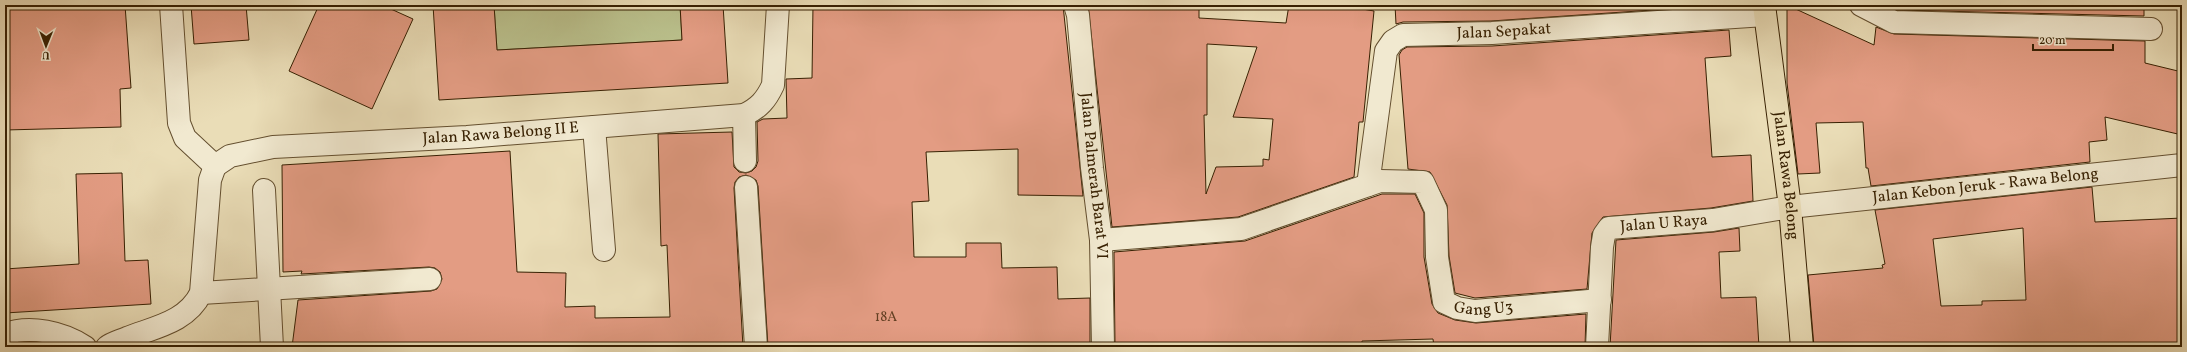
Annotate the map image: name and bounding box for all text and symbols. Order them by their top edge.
street label: Jalan Sepakat [1456,18,1552,45]
north arrow [26,26,66,66]
scale bar [2033,26,2113,52]
text: 20 m [2039,33,2066,49]
text: U [41,47,50,62]
street label: Jalan Palmerah Barat VI [1074,92,1112,259]
street label: Jalan Rawa Belong [1767,110,1804,241]
street label: Jalan Rawa Belong II E [422,117,580,150]
street label: Jalan Kebon Jeruk - Rawa Belong [1872,163,2100,209]
street label: Jalan U Raya [1619,209,1709,238]
street label: Gang U3 [1452,297,1514,322]
house number: 18A [875,308,897,327]

